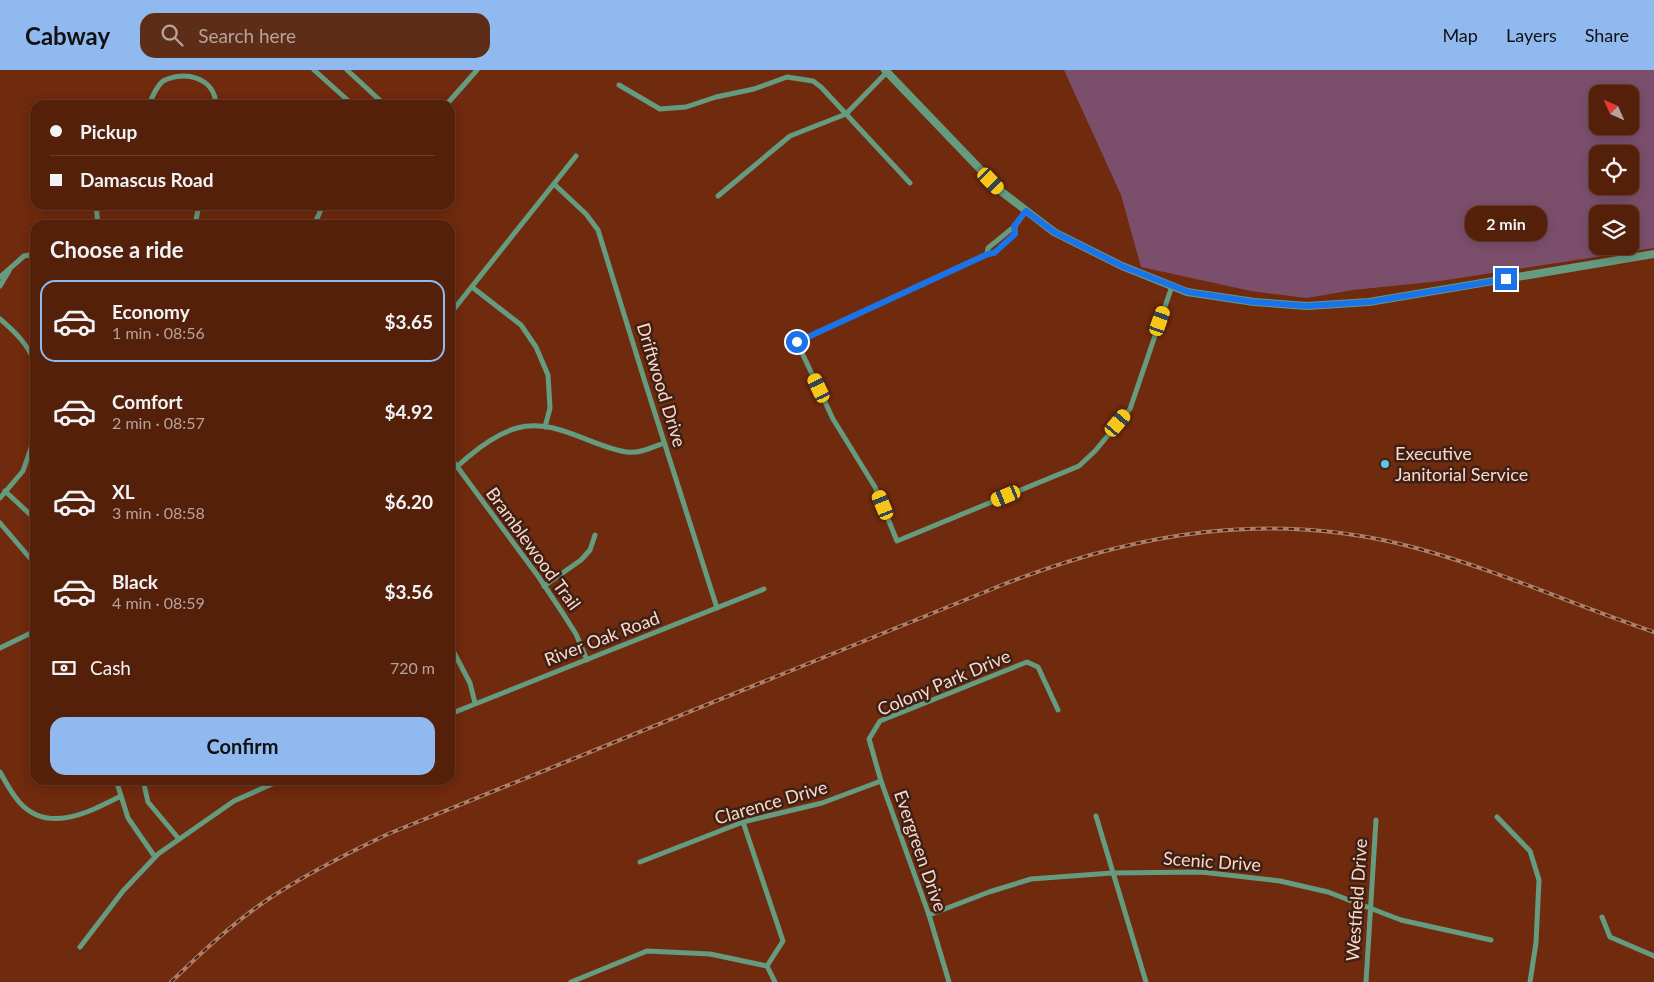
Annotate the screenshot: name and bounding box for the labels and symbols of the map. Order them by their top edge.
north arrow [1589,85,1639,135]
car [975,165,1006,197]
callout: 2 min [1465,206,1547,242]
route end [1495,268,1517,290]
car [1148,304,1171,338]
street label: Driftwood Drive [633,320,691,449]
route start [786,331,808,353]
car [805,371,832,405]
car [1102,407,1133,439]
place label: Executive Janitorial Service [1395,442,1528,485]
marker: Executive Janitorial Service [1379,458,1391,470]
street label: Bramblewood Trail [482,483,586,614]
car [989,483,1022,509]
car [870,488,895,522]
street label: River Oak Road [541,606,662,670]
street label: Colony Park Drive [874,644,1013,720]
street label: Clarence Drive [712,775,830,829]
street label: Evergreen Drive [890,787,952,914]
street label: Westfield Drive [1341,838,1371,962]
street label: Scenic Drive [1162,847,1262,875]

